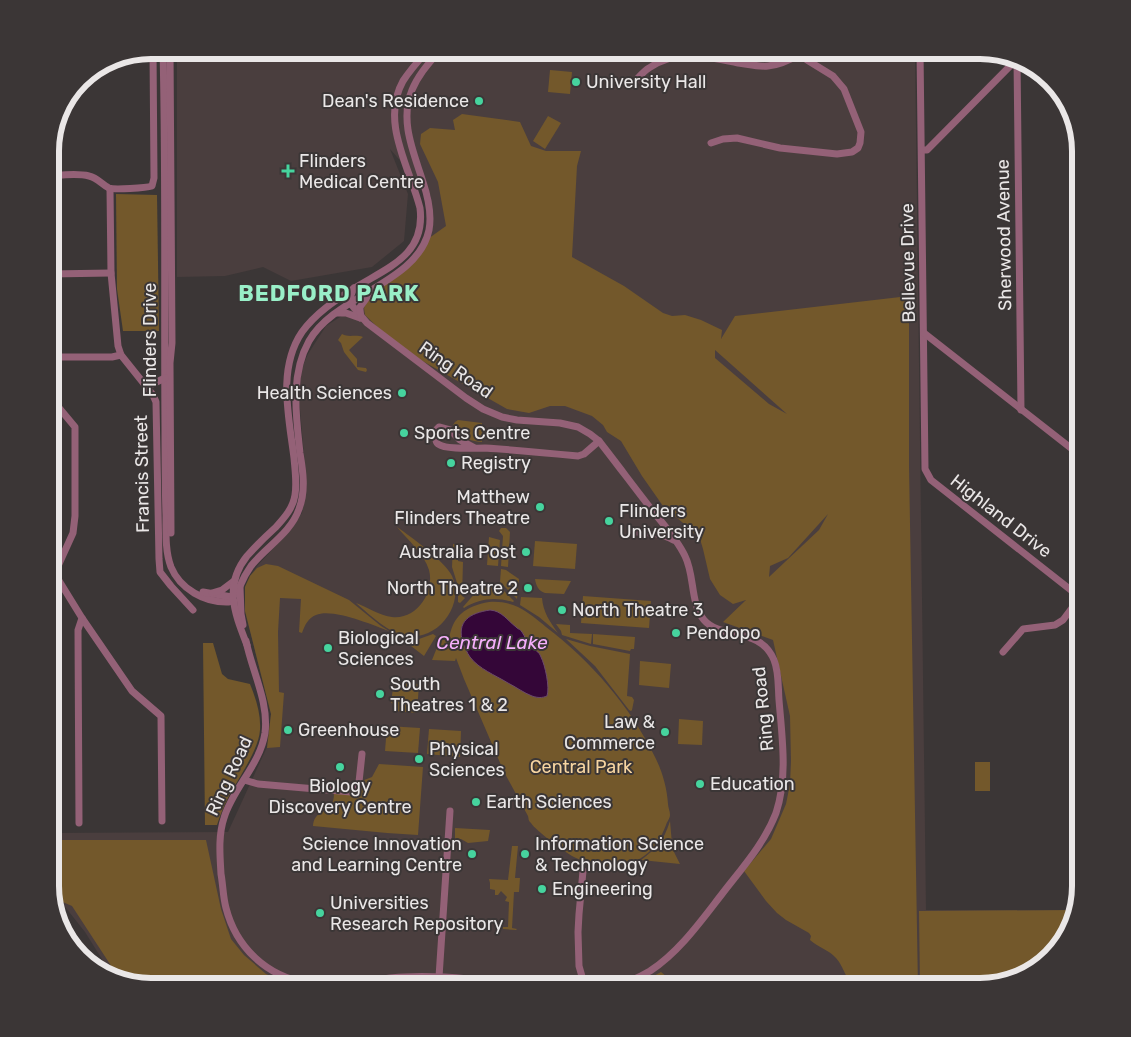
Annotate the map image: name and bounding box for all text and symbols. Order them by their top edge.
place label: University Hall [586,71,706,93]
marker: University Hall [570,76,582,88]
place label: Dean's Residence [322,90,469,112]
marker: Dean's Residence [473,95,485,107]
place label: Flinders Medical Centre [299,150,424,193]
street label: Sherwood Avenue [992,159,1016,311]
marker: Flinders Medical Centre [281,164,295,178]
street label: Bellevue Drive [896,203,920,323]
district label: BEDFORD PARK [238,280,420,307]
street label: Flinders Drive [139,283,161,397]
street label: Ring Road [415,337,497,403]
place label: Health Sciences [257,382,392,404]
marker: Health Sciences [396,387,408,399]
street label: Francis Street [130,415,154,533]
place label: Sports Centre [414,422,530,444]
marker: Sports Centre [398,427,410,439]
place label: Registry [461,452,531,474]
marker: Registry [445,457,457,469]
street label: Highland Drive [946,470,1056,562]
place label: Matthew Flinders Theatre [394,486,530,529]
place label: Flinders University [619,500,704,543]
marker: Matthew Flinders Theatre [534,501,546,513]
marker: Flinders University [603,515,615,527]
place label: Australia Post [399,541,516,563]
marker: Australia Post [520,546,532,558]
place label: North Theatre 2 [387,577,518,599]
marker: North Theatre 2 [522,582,534,594]
place label: North Theatre 3 [572,599,704,621]
marker: North Theatre 3 [556,604,568,616]
place label: Pendopo [686,622,761,644]
place label: Biological Sciences [338,627,419,670]
marker: Pendopo [670,627,682,639]
water label: Central Lake [436,631,548,654]
marker: Biological Sciences [322,642,334,654]
street label: Ring Road [748,666,778,752]
place label: South Theatres 1 & 2 [390,673,508,716]
marker: South Theatres 1 & 2 [374,688,386,700]
place label: Law & Commerce [564,711,655,754]
place label: Greenhouse [298,719,399,741]
marker: Greenhouse [282,724,294,736]
marker: Law & Commerce [659,726,671,738]
street label: Ring Road [201,733,257,819]
place label: Physical Sciences [429,738,505,781]
marker: Physical Sciences [413,753,425,765]
park label: Central Park [530,756,633,778]
marker: Biology Discovery Centre [334,761,346,773]
place label: Education [710,773,795,795]
place label: Biology Discovery Centre [269,775,411,818]
marker: Education [694,778,706,790]
place label: Earth Sciences [486,791,612,813]
marker: Earth Sciences [470,796,482,808]
place label: Science Innovation and Learning Centre [291,833,462,876]
place label: Information Science & Technology [535,833,704,876]
marker: Science Innovation and Learning Centre [466,848,478,860]
marker: Information Science & Technology [519,848,531,860]
place label: Engineering [552,878,653,900]
marker: Engineering [536,883,548,895]
place label: Universities Research Repository [330,892,503,935]
marker: Universities Research Repository [314,907,326,919]

